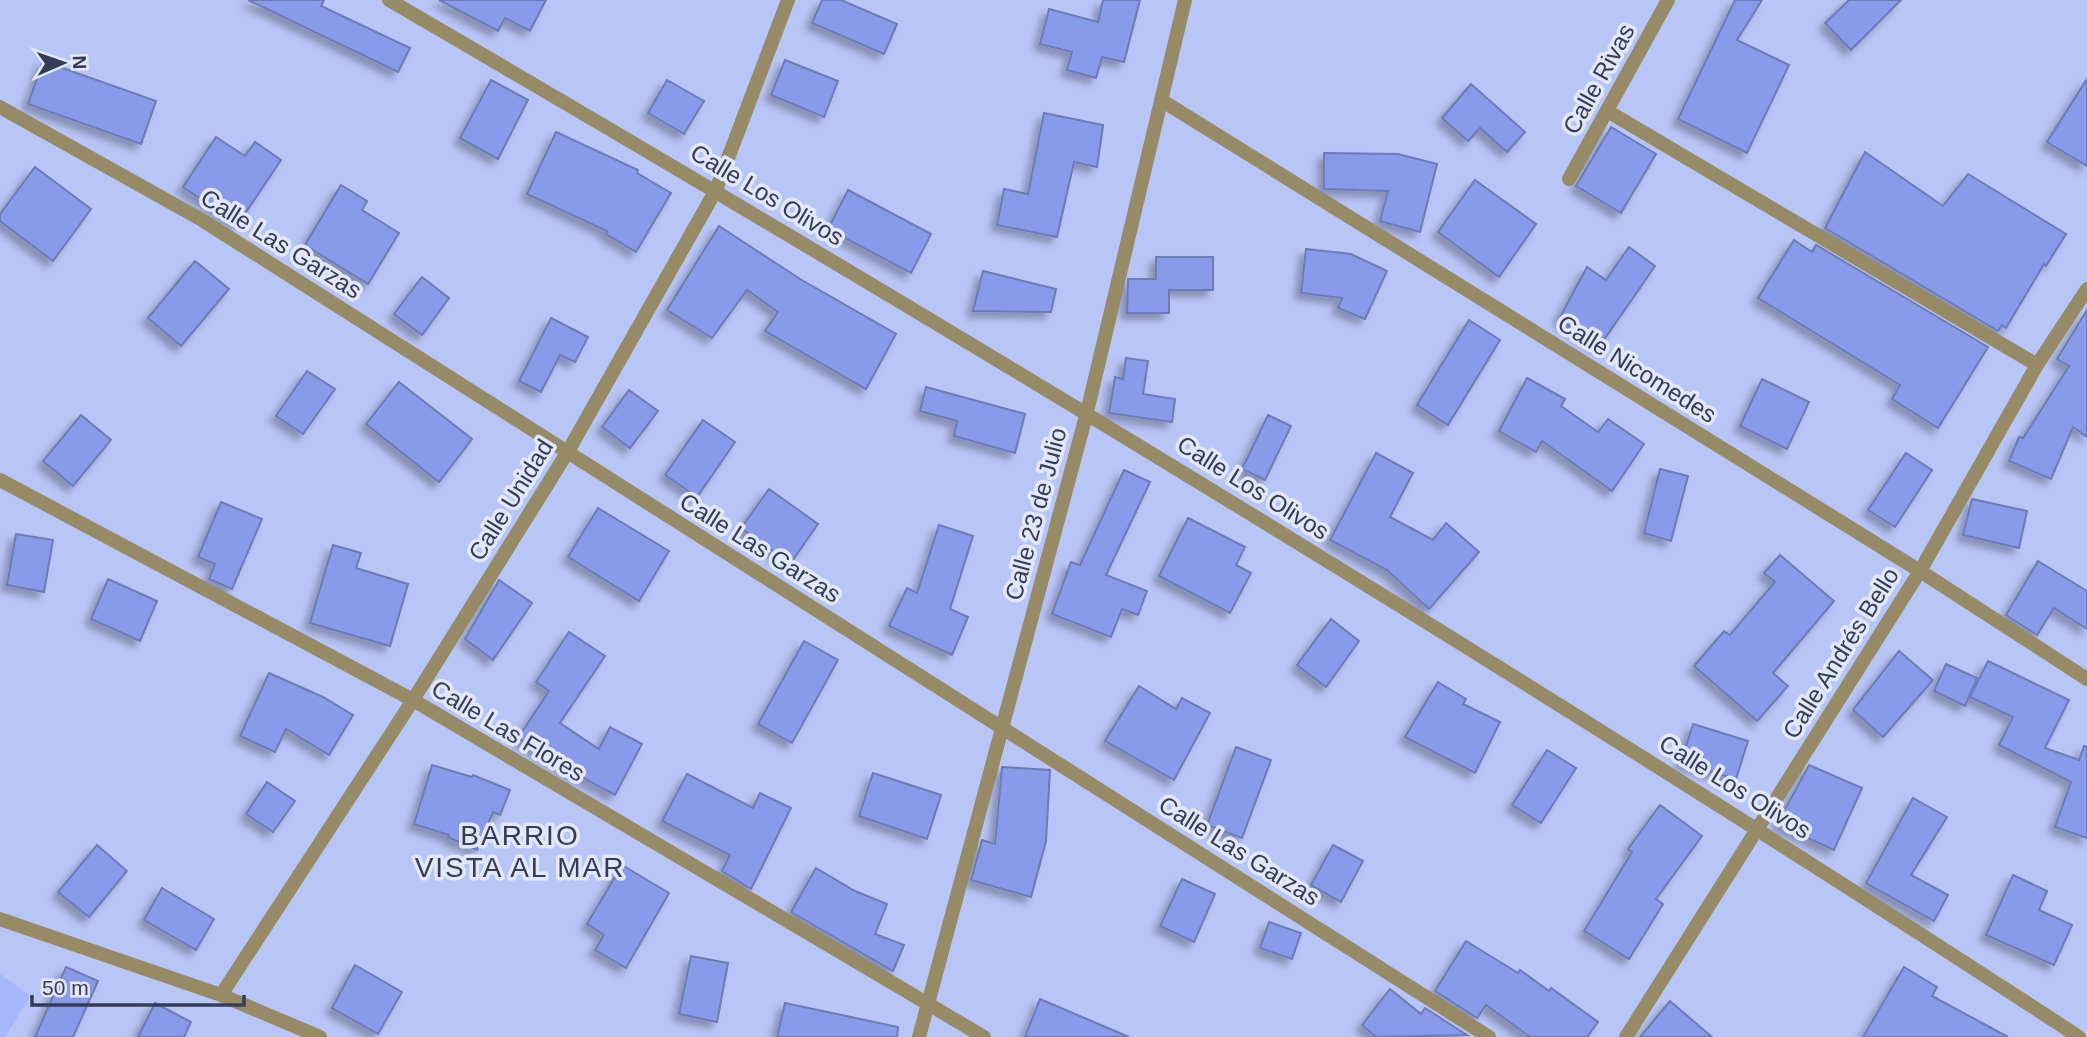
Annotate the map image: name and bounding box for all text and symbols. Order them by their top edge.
street label: Calle Rivas [1557,19,1640,138]
north arrow [28,28,98,98]
text: N [69,55,90,70]
street label: Calle Los Olivos [686,138,849,251]
street label: Calle Las Garzas [196,183,366,304]
street label: Calle Nicomedes [1553,309,1721,428]
street label: Calle 23 de Julio [1000,425,1072,603]
street label: Calle Los Olivos [1173,430,1334,545]
street label: Calle Unidad [463,434,558,565]
street label: Calle Las Garzas [675,487,845,608]
street label: Calle Andrés Bello [1777,562,1904,743]
street label: Calle Las Flores [427,674,590,787]
street label: Calle Los Olivos [1655,729,1816,844]
street label: Calle Las Garzas [1154,790,1324,911]
district label: BARRIO VISTA AL MAR [415,820,625,883]
scale bar [32,964,243,1008]
text: 50 m [42,976,89,999]

